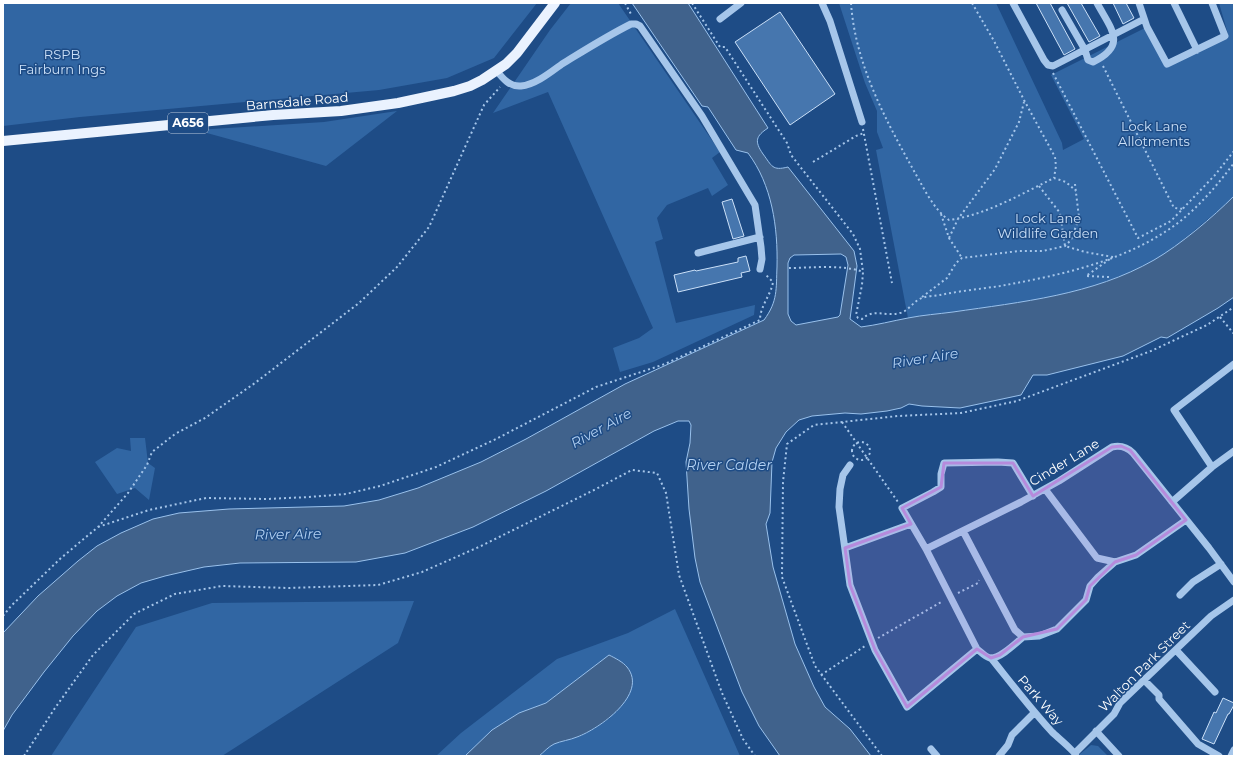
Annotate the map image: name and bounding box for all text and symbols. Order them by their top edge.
park label: RSPB Fairburn Ings [18,46,106,77]
street label: Barnsdale Road [245,89,349,113]
road number: A656 [168,113,208,133]
park label: Lock Lane Allotments [1118,118,1190,149]
park label: Lock Lane Wildlife Garden [998,210,1098,241]
water label: River Aire [891,344,959,372]
water label: River Aire [567,404,635,452]
street label: Cinder Lane [1026,435,1102,489]
water label: River Calder [686,456,772,474]
water label: River Aire [254,524,322,544]
street label: Walton Park Street [1095,617,1193,715]
street label: Park Way [1015,672,1068,729]

